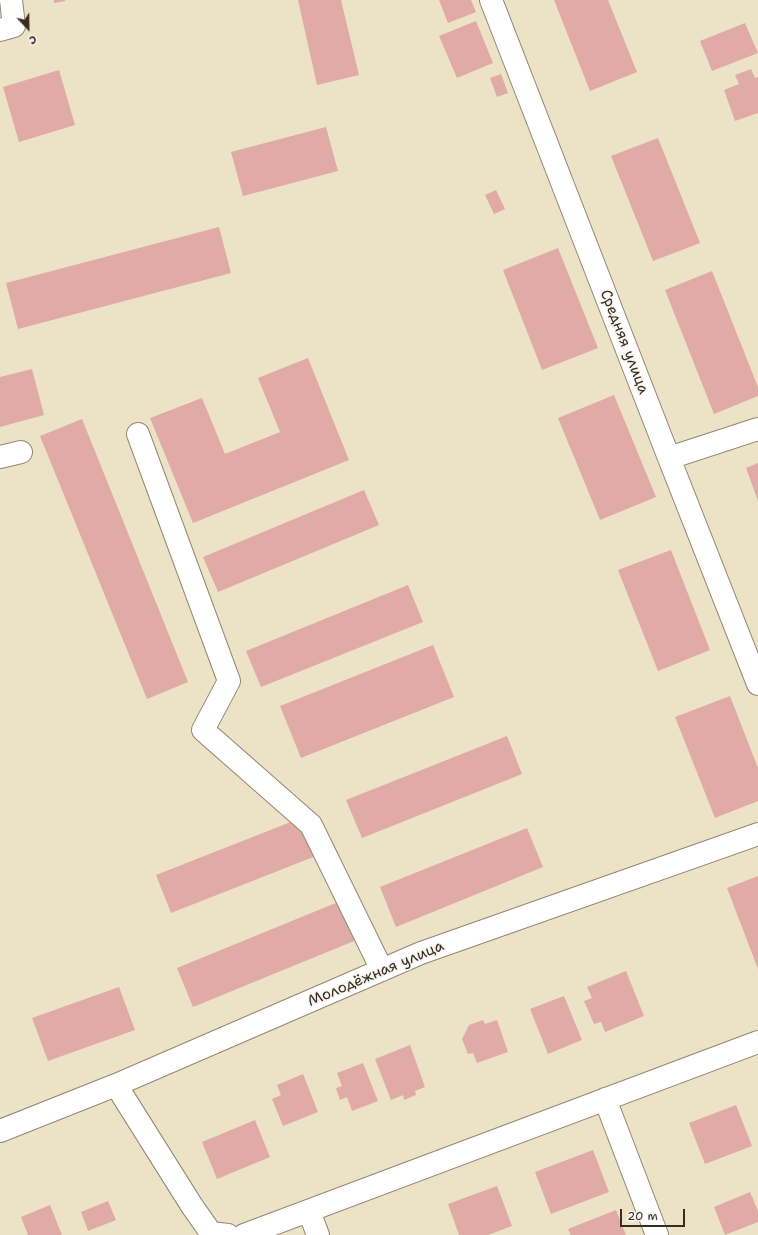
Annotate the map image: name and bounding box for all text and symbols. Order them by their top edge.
north arrow [8,8,48,48]
text: С [27,31,39,48]
street label: Средняя улица [596,287,652,397]
street label: Молодёжная улица [305,937,447,1011]
scale bar [622,1201,687,1227]
text: 20 m [627,1208,658,1224]

